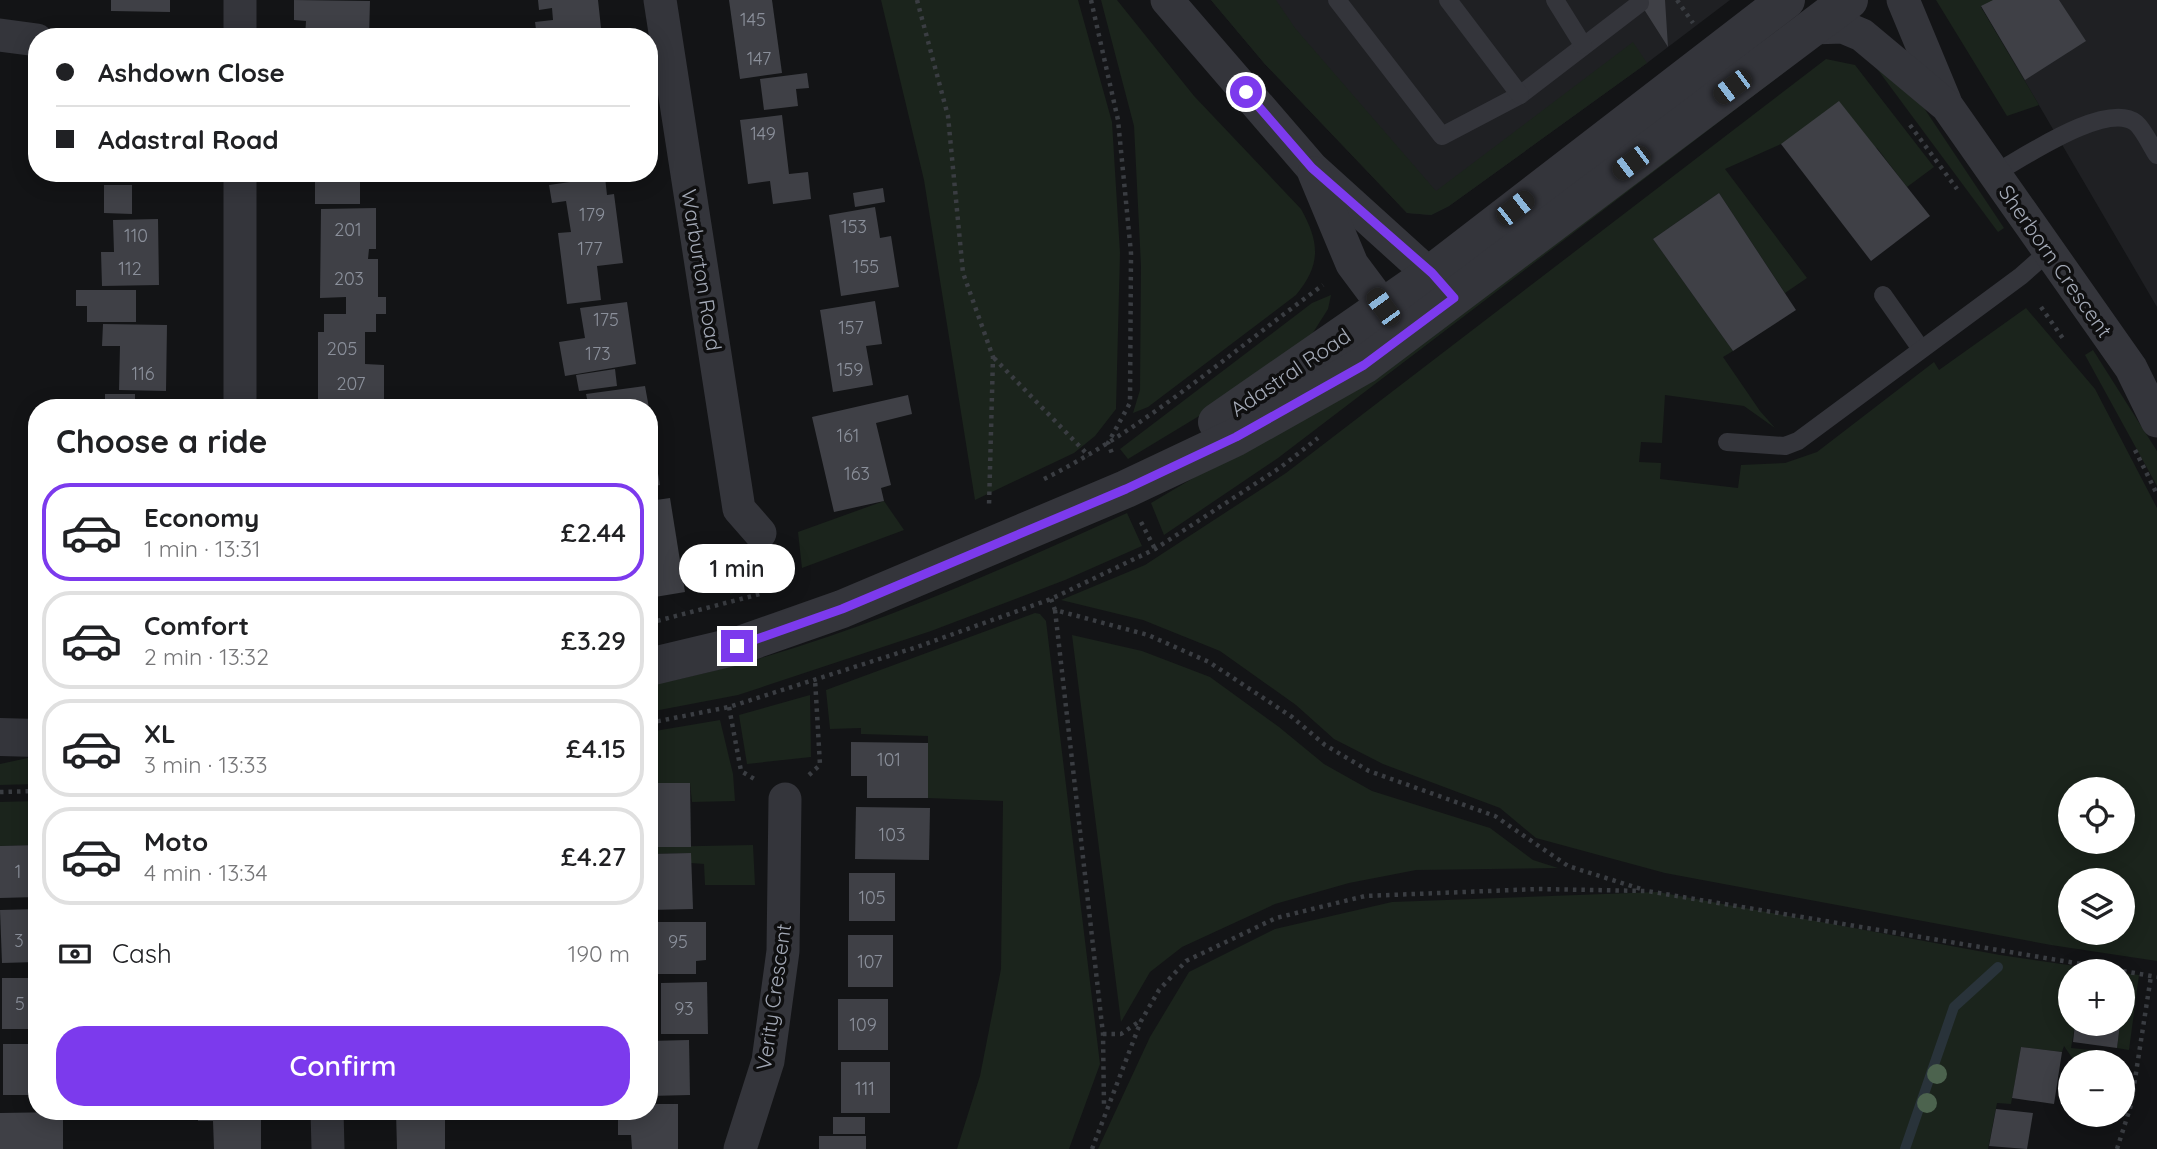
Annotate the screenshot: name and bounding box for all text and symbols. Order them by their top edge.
house number: 145 [740,8,766,31]
house number: 147 [747,47,771,70]
text: Ashdown Close [98,56,285,89]
car [1709,66,1756,108]
route start [1230,76,1262,108]
house number: 149 [750,122,776,145]
text: Adastral Road [98,123,279,156]
car [1608,142,1655,184]
street label: Sherborn Crescent [1994,180,2118,342]
street label: Warburton Road [676,187,728,353]
car [1492,187,1539,229]
house number: 179 [579,203,605,226]
house number: 153 [841,215,867,238]
house number: 201 [334,218,362,241]
house number: 110 [124,224,148,247]
house number: 177 [577,237,603,260]
house number: 155 [853,255,879,278]
house number: 112 [118,257,142,280]
house number: 203 [334,267,364,290]
car [1363,284,1404,330]
house number: 175 [593,308,619,331]
house number: 157 [838,316,864,339]
street label: Adastral Road [1225,322,1355,422]
house number: 205 [327,337,357,360]
house number: 173 [585,342,611,365]
house number: 159 [837,358,863,381]
house number: 116 [131,362,155,385]
house number: 207 [337,372,365,395]
text: Choose a ride [56,421,268,461]
house number: 161 [837,424,859,447]
house number: 163 [844,462,870,485]
icon: car [60,501,123,564]
text: Economy [144,501,259,534]
text: £2.44 [561,516,626,549]
text: 1 min · 13:31 [144,534,260,563]
callout: 1 min [679,544,795,594]
text: 1 min [709,554,765,583]
icon: car [60,609,123,672]
text: Comfort [144,609,249,642]
text: £3.29 [561,624,626,657]
route end [721,630,753,662]
text: 2 min · 13:32 [144,642,269,671]
icon: car [60,717,123,780]
text: XL [144,717,176,750]
text: £4.15 [566,732,626,765]
house number: 101 [877,748,901,771]
text: 3 min · 13:33 [144,750,268,779]
map controls [2058,777,2135,1127]
button: locate [2058,777,2135,854]
house number: 103 [879,823,905,846]
icon: car [60,825,123,888]
text: Moto [144,825,208,858]
text: £4.27 [561,840,626,873]
text: 4 min · 13:34 [144,858,268,887]
house number: 1 [15,860,21,883]
button: layers [2058,868,2135,945]
house number: 105 [858,886,886,909]
street label: Verity Crescent [750,922,796,1072]
house number: 3 [14,929,24,952]
house number: 95 [668,930,688,953]
icon: cash [56,935,94,973]
text: Cash [112,937,172,970]
text: 190 m [568,939,630,968]
house number: 107 [857,950,883,973]
button: + [2058,959,2135,1036]
house number: 5 [15,992,25,1015]
house number: 93 [674,997,694,1020]
house number: 109 [849,1013,877,1036]
button: Confirm [56,1026,630,1106]
button: − [2058,1050,2135,1127]
house number: 111 [855,1077,875,1100]

